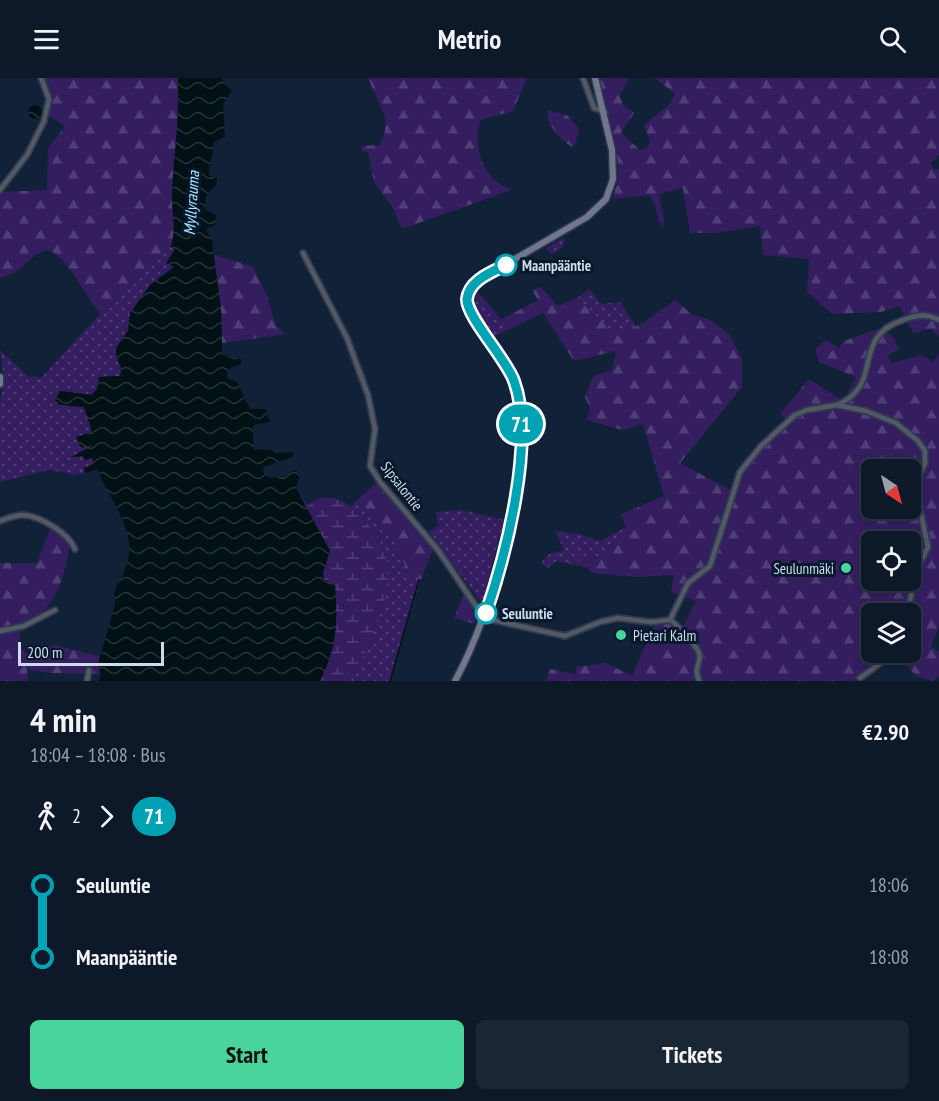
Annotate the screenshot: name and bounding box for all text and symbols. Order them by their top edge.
text: Metrio [438,22,501,56]
icon: menu [30,23,63,56]
icon: search [876,23,909,56]
water label: Myllyrauma [179,169,203,236]
marker: Maanpääntie [495,254,517,276]
place label: Maanpääntie [522,256,591,275]
line badge: 71 [494,404,548,444]
text: 71 [511,411,531,438]
street label: Sipsalontie [377,458,427,514]
north arrow [861,459,921,519]
map controls [861,459,921,663]
button: locate [861,531,921,591]
place label: Seulunmäki [773,559,834,578]
marker: Seulunmäki [839,561,853,575]
marker: Seuluntie [475,602,497,624]
button: layers [861,603,921,663]
place label: Seuluntie [502,604,553,623]
place label: Pietari Kalm [633,626,696,645]
marker: Pietari Kalm [614,628,628,642]
scale bar [18,639,164,666]
text: 200 m [27,642,62,662]
text: 4 min [30,698,97,741]
text: €2.90 [862,718,909,746]
text: 18:04 – 18:08 · Bus [30,742,165,768]
icon: walk [30,800,63,833]
icon: forward [90,800,123,833]
text: 2 [72,803,81,829]
text: 71 [144,803,164,830]
text: Seuluntie [76,871,151,899]
text: 18:06 [869,872,909,898]
text: Maanpääntie [76,943,177,971]
text: 18:08 [869,944,909,970]
button: Start [30,1020,464,1089]
button: Tickets [476,1020,909,1089]

